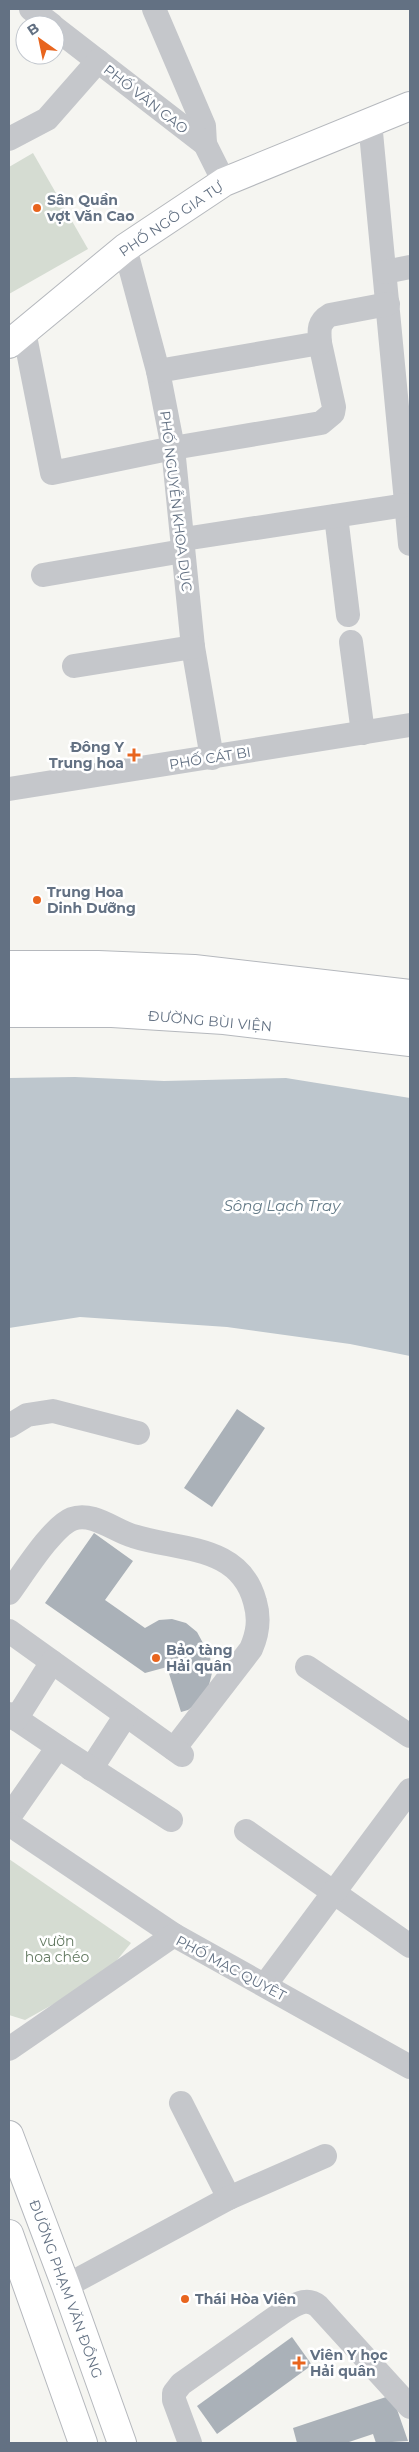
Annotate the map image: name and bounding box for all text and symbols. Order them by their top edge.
north arrow [15,15,65,65]
text: B [24,18,43,40]
street label: PHỐ VĂN CAO [100,60,193,138]
street label: PHỐ NGÔ GIA TỰ [115,177,227,261]
place label: Sân Quần vợt Văn Cao [46,191,134,225]
marker: Sân Quần vợt Văn Cao [31,202,43,214]
street label: PHỐ NGUYỄN KHOA DỤC [156,409,197,593]
place label: Đông Y Trung hoa [49,738,125,772]
street label: PHỐ CÁT BI [168,742,252,773]
marker: Đông Y Trung hoa [128,749,140,761]
place label: Trung Hoa Dinh Dưỡng [47,883,136,917]
marker: Trung Hoa Dinh Dưỡng [31,894,43,906]
street label: ĐƯỜNG BÙI VIỆN [147,1007,273,1035]
water label: Sông Lạch Tray [224,1196,341,1215]
place label: Bảo tàng Hải quân [166,1641,233,1675]
marker: Bảo tàng Hải quân [150,1652,162,1664]
street label: PHỐ MẠC QUYÊT [173,1930,290,2005]
park label: vườn hoa chéo [25,1932,90,1966]
street label: ĐƯỜNG PHẠM VĂN ĐỒNG [25,2197,108,2381]
place label: Thái Hòa Viên [195,2290,296,2308]
marker: Thái Hòa Viên [179,2293,191,2305]
place label: Viên Y học Hải quân [309,2346,388,2380]
marker: Viên Y học Hải quân [292,2356,306,2370]

